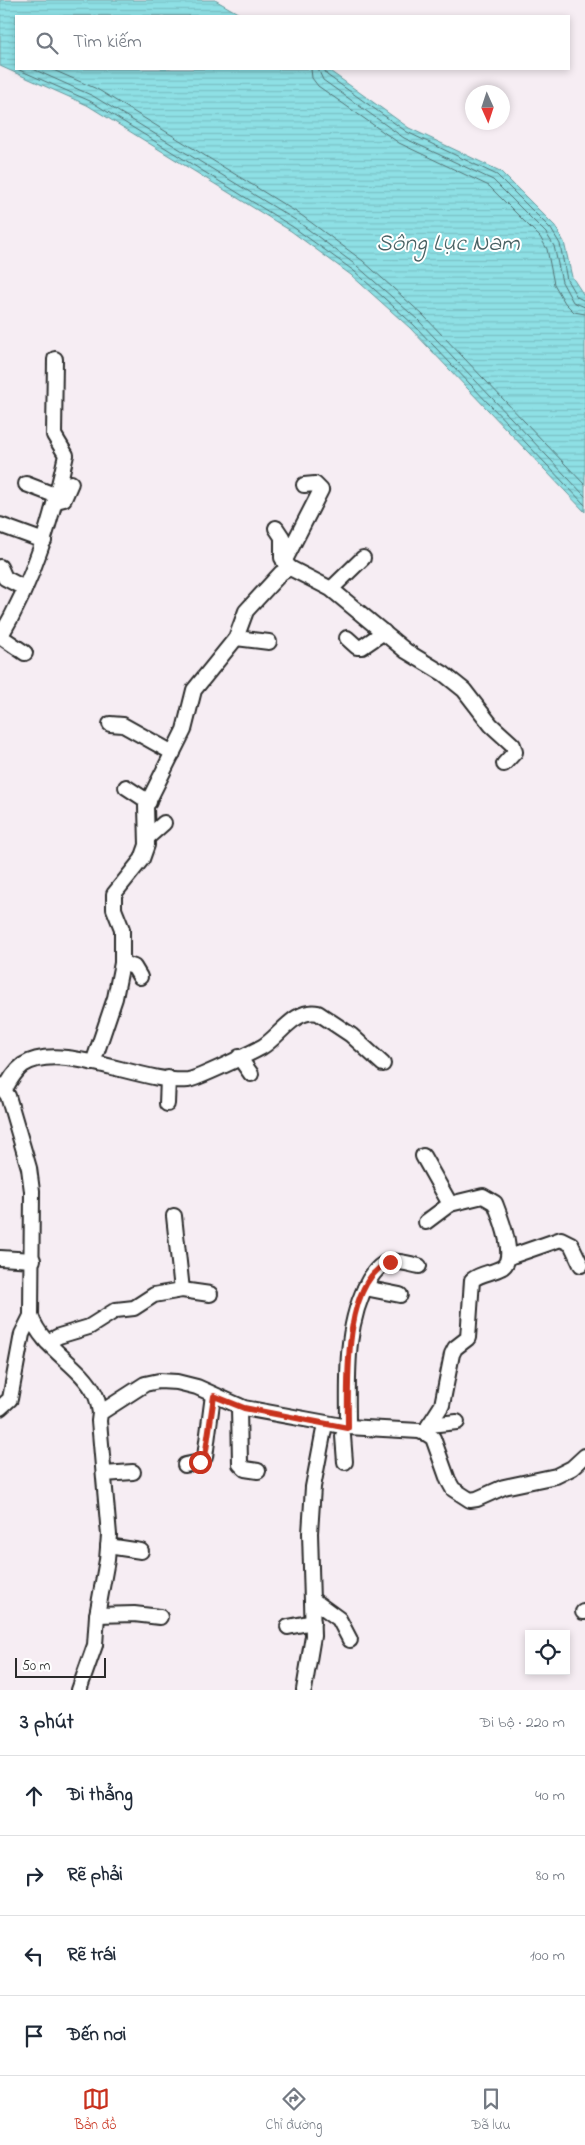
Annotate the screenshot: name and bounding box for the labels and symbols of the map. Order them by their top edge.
north arrow [465,85,510,130]
water label: Sông Lục Nam [376,227,520,262]
route end [379,1251,402,1274]
route start [189,1451,212,1474]
scale bar [15,1655,106,1678]

